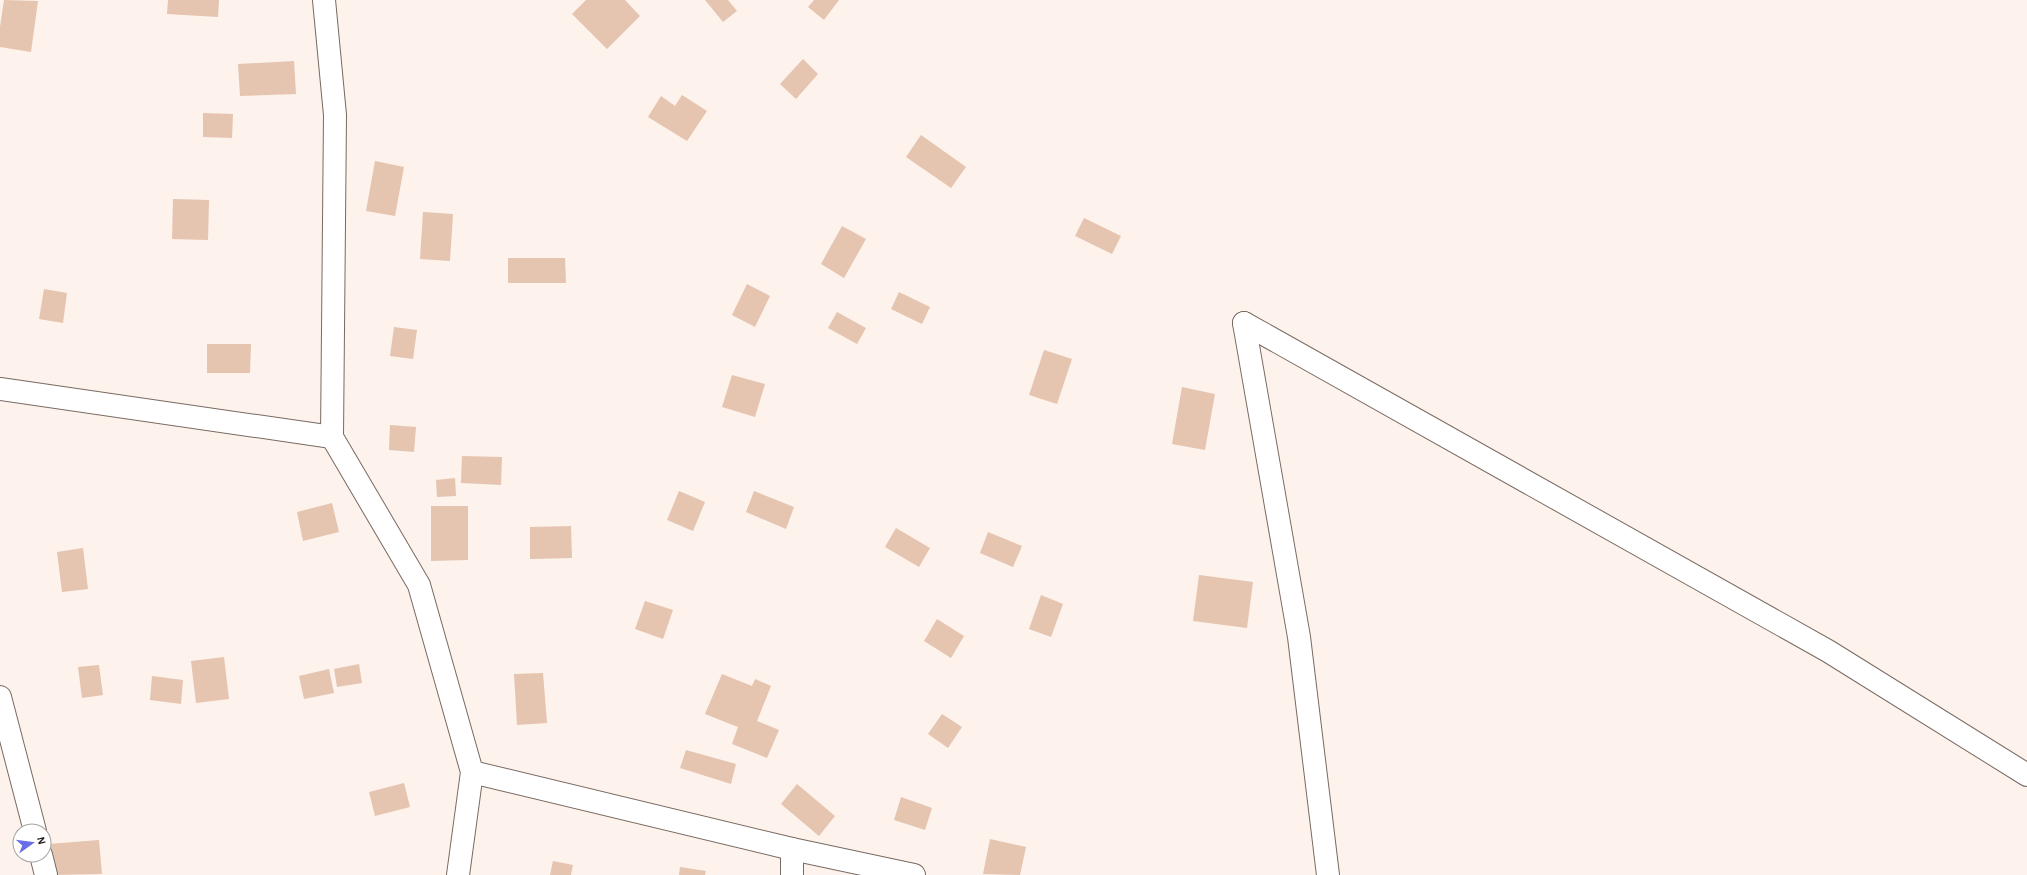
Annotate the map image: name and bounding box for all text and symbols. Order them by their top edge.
north arrow [12,823,52,863]
text: N [35,836,47,846]

